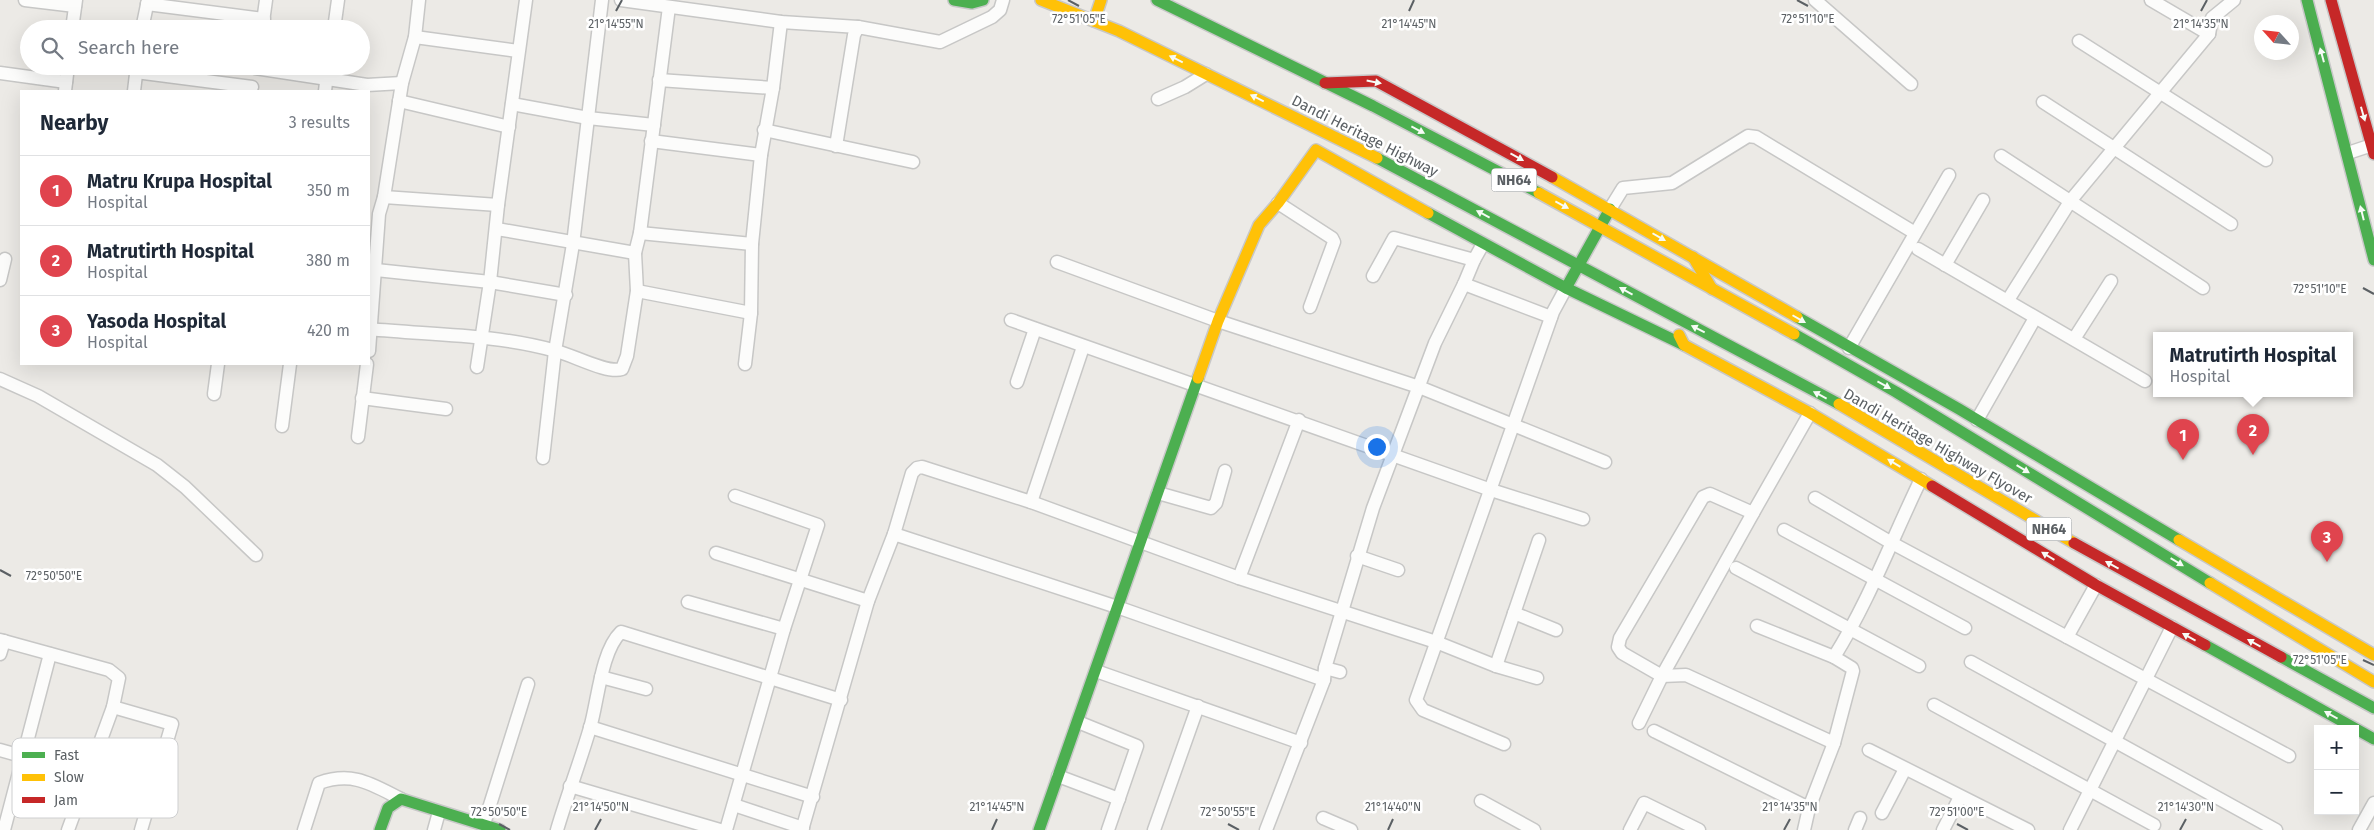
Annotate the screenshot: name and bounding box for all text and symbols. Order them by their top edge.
text: 72°51'05"E [1052,12,1106,26]
text: 72°51'10"E [1781,12,1835,26]
north arrow [2254,15,2299,60]
text: 21°14'55"N [588,17,644,31]
text: 21°14'45"N [1381,17,1437,31]
text: 21°14'35"N [2173,17,2229,31]
search box [20,20,370,75]
icon: search [38,34,66,62]
text: Search here [78,36,179,59]
one-way arrow [2318,48,2326,63]
one-way arrow [1169,55,1184,63]
one-way arrow [1366,78,1381,86]
street label: Dandi Heritage Highway [1289,91,1442,181]
one-way arrow [1250,94,1264,102]
one-way arrow [2359,107,2367,122]
text: Nearby [40,110,108,136]
text: 3 results [289,113,350,132]
one-way arrow [1412,125,1425,134]
one-way arrow [1510,153,1524,162]
road number: NH64 [1492,168,1536,192]
text: Matru Krupa Hospital [87,170,272,193]
text: 1 [52,181,60,200]
text: 350 m [307,181,350,200]
text: Hospital [87,193,148,212]
one-way arrow [1555,201,1570,209]
one-way arrow [2358,205,2366,220]
one-way arrow [1476,210,1490,218]
one-way arrow [1652,232,1665,241]
text: Matrutirth Hospital [87,240,254,263]
text: 2 [52,251,60,270]
text: 380 m [306,251,350,270]
text: Hospital [87,263,148,282]
text: 72°51'10"E [2293,282,2347,296]
one-way arrow [1620,286,1633,295]
text: Yasoda Hospital [87,310,226,333]
one-way arrow [1792,314,1806,323]
text: 3 [52,321,60,340]
text: 420 m [307,321,350,340]
one-way arrow [1691,325,1706,333]
popup [2153,332,2353,397]
text: Hospital [87,333,148,352]
text: Matrutirth Hospital [2170,344,2336,367]
text: Hospital [2170,367,2230,386]
one-way arrow [1877,381,1890,390]
street label: Dandi Heritage Highway Flyover [1841,385,2036,508]
one-way arrow [1813,391,1828,399]
pin: 2 [2237,414,2269,455]
pin: 1 [2167,419,2199,460]
your location [1364,434,1390,460]
one-way arrow [1887,459,1900,468]
one-way arrow [2017,464,2030,473]
road number: NH64 [2026,518,2072,540]
pin: 3 [2311,521,2343,562]
one-way arrow [2042,552,2055,561]
one-way arrow [2171,557,2184,566]
one-way arrow [2105,560,2119,569]
text: 72°50'50"E [26,569,82,583]
one-way arrow [2182,632,2196,641]
one-way arrow [2247,639,2262,647]
text: 72°51'05"E [2293,653,2347,667]
one-way arrow [2324,711,2339,719]
map controls [2314,725,2359,815]
button: + [2314,725,2359,770]
legend [12,738,178,818]
text: Fast [54,747,80,764]
text: Slow [54,769,84,786]
button: − [2314,770,2359,815]
text: Jam [54,792,78,809]
text: 21°14'50"N [573,800,629,814]
text: 21°14'45"N [969,800,1025,814]
text: 21°14'40"N [1365,800,1421,814]
text: 21°14'35"N [1762,800,1818,814]
text: 21°14'30"N [2158,800,2214,814]
text: 72°50'50"E [471,805,527,819]
text: 72°50'55"E [1200,805,1256,819]
text: 72°51'00"E [1930,805,1984,819]

